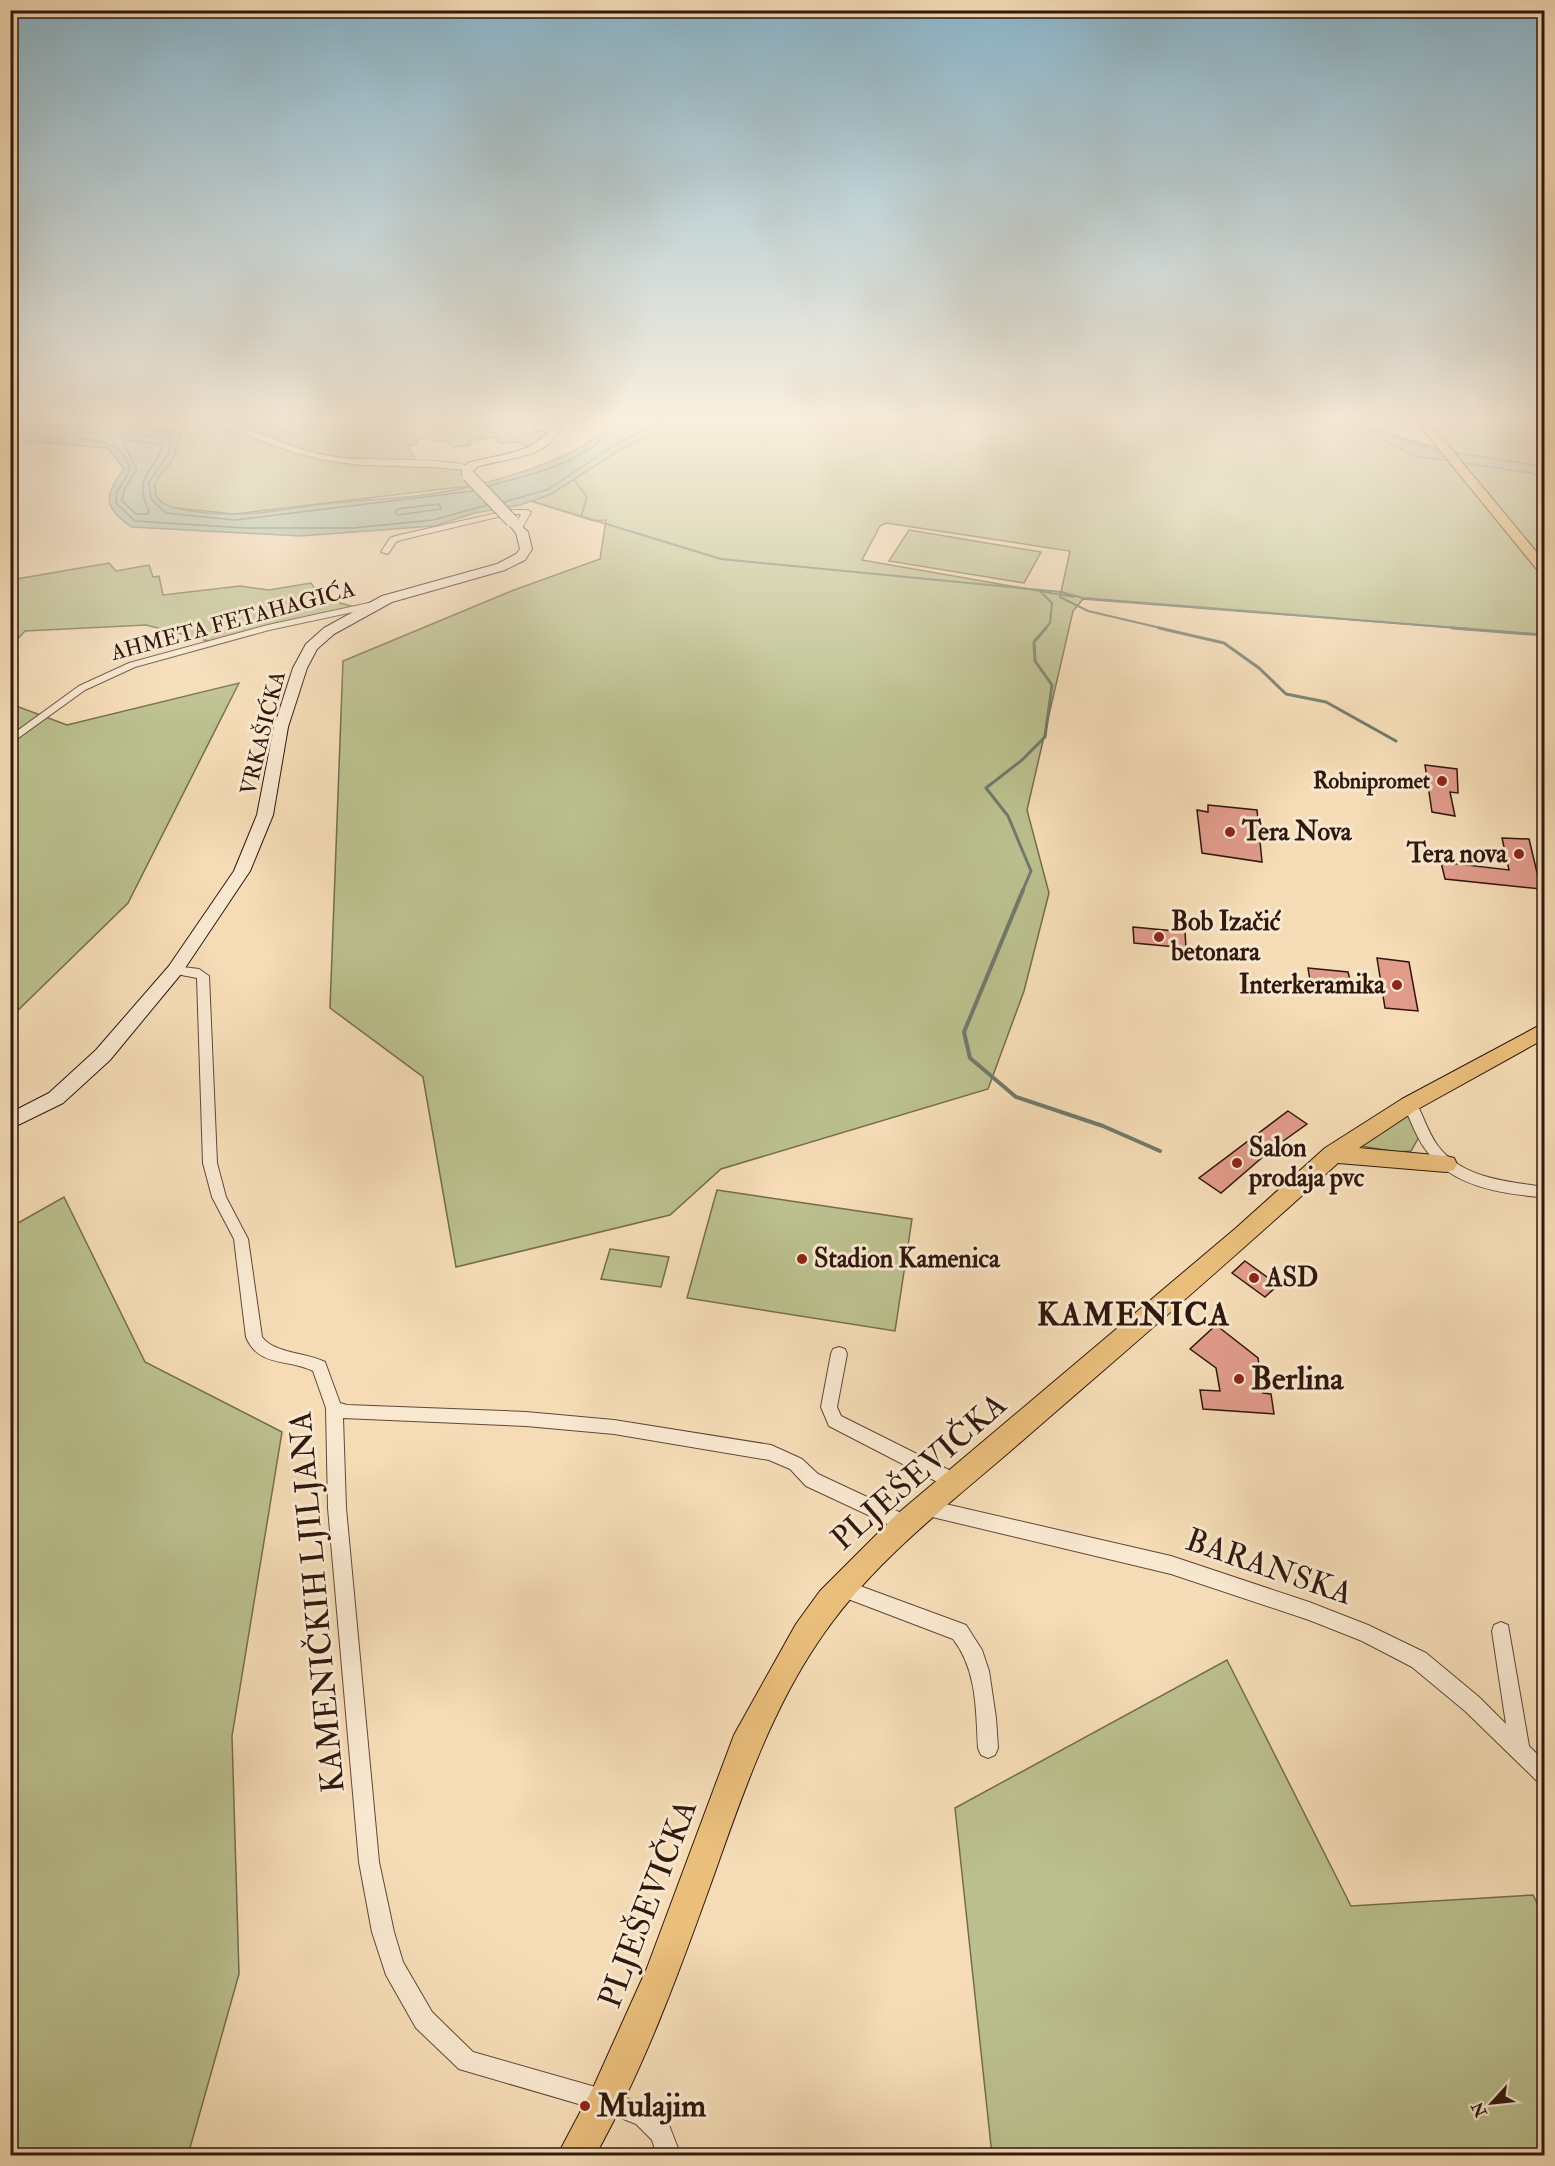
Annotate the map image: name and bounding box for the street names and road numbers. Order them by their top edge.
street label: AHMETA FETAHAGIĆA [107,574,358,667]
street label: VRKAŠIĆKA [233,668,292,798]
street label: PLJEŠEVIČKA [822,1384,1015,1559]
street label: KAMENIČKIH LJILJANA [280,1410,354,1794]
street label: BARANSKA [1180,1520,1358,1614]
street label: PLJEŠEVIČKA [589,1794,706,2014]

